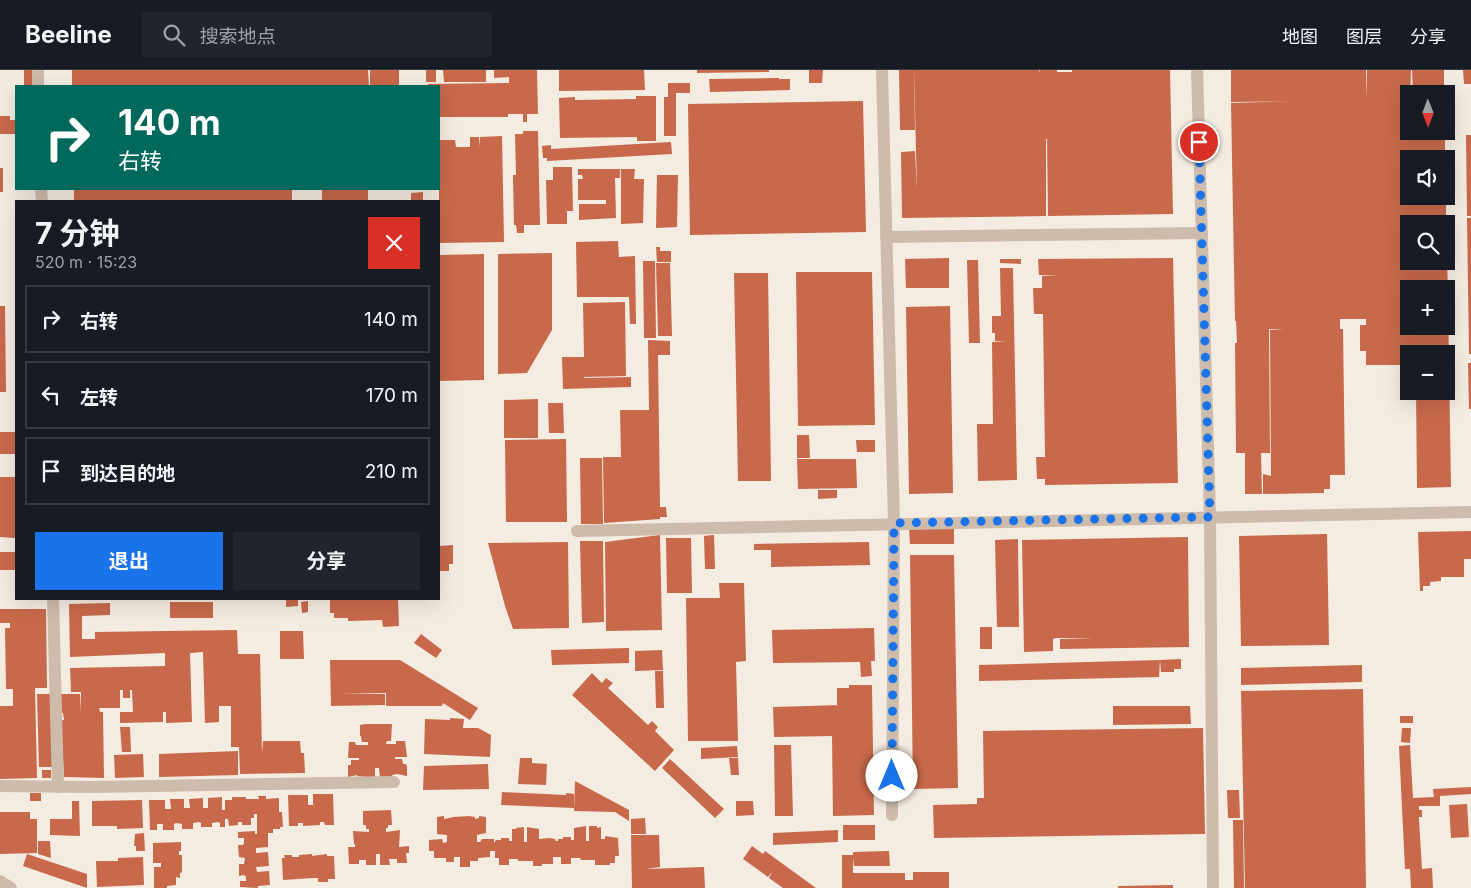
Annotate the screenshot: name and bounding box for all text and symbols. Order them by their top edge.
search box [142,12,492,57]
text: Beeline [25,20,112,49]
icon: search [160,21,188,49]
text: 搜索地点 [200,25,276,48]
text: 地图 [1282,26,1318,47]
text: 图层 [1346,26,1382,47]
text: 分享 [1410,26,1446,47]
north arrow [1400,85,1455,140]
map controls [1400,85,1455,400]
text: 140 m [118,101,221,143]
icon: right [35,105,100,170]
pin [1178,121,1220,163]
icon: arrive [1185,128,1213,156]
text: 右转 [118,148,162,174]
button: sound [1400,150,1455,205]
text: 7 分钟 [35,215,120,251]
button: search [1400,215,1455,270]
button: close [368,217,420,269]
text: 520 m · 15:23 [35,252,137,272]
button: + [1400,280,1455,335]
icon: right [37,305,65,333]
text: 140 m [364,308,418,331]
text: 右转 [80,310,118,333]
button: − [1400,345,1455,400]
icon: left [37,381,65,409]
text: 170 m [366,384,418,407]
text: 左转 [80,386,118,409]
icon: arrive [37,457,65,485]
text: 210 m [365,460,418,483]
text: 到达目的地 [80,462,175,485]
button: 退出 [35,532,223,590]
button: 分享 [233,532,420,590]
position arrow [865,749,917,801]

